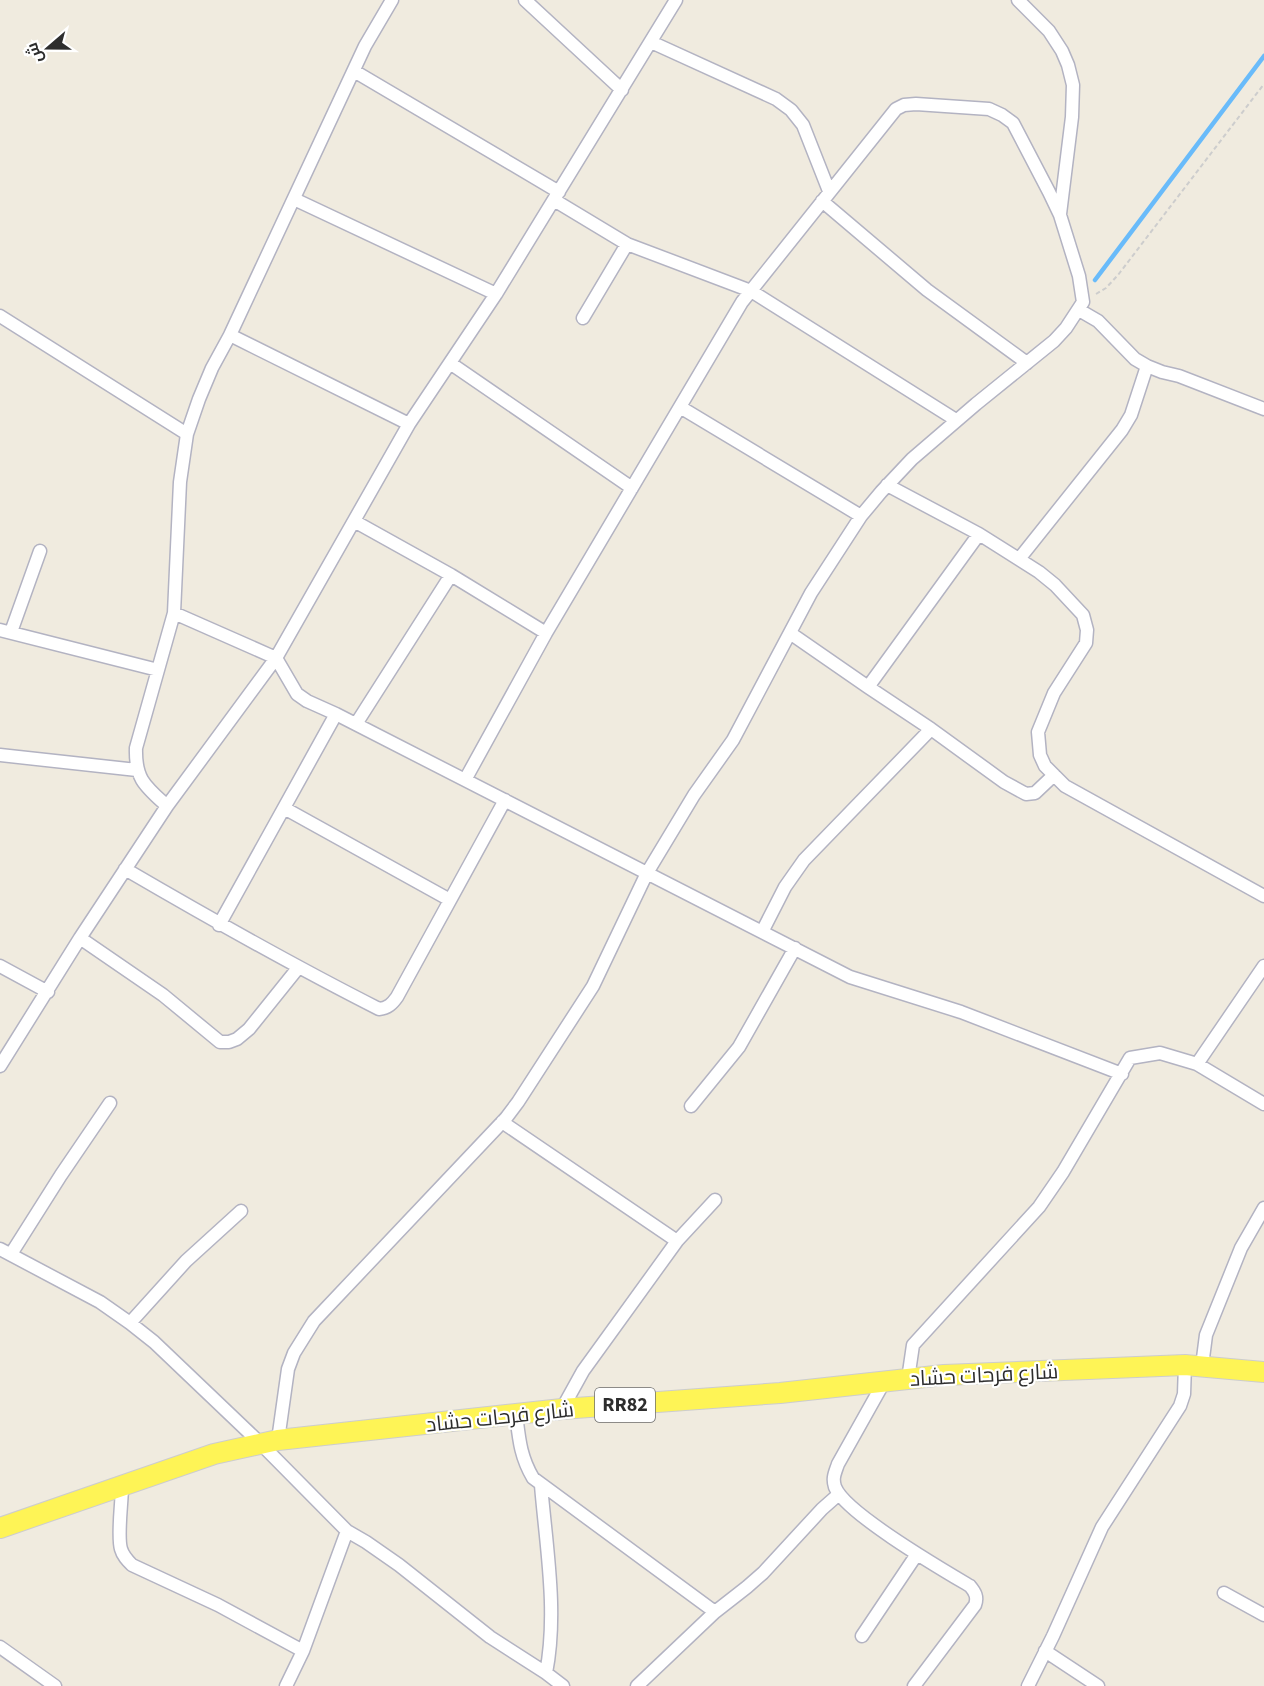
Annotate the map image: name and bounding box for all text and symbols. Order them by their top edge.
north arrow [18,18,78,78]
text: ش [21,39,49,66]
street label: شارع فرحات حشاد [909,1356,1059,1394]
road number: RR82 [595,1388,655,1422]
street label: شارع فرحات حشاد [425,1394,575,1440]

